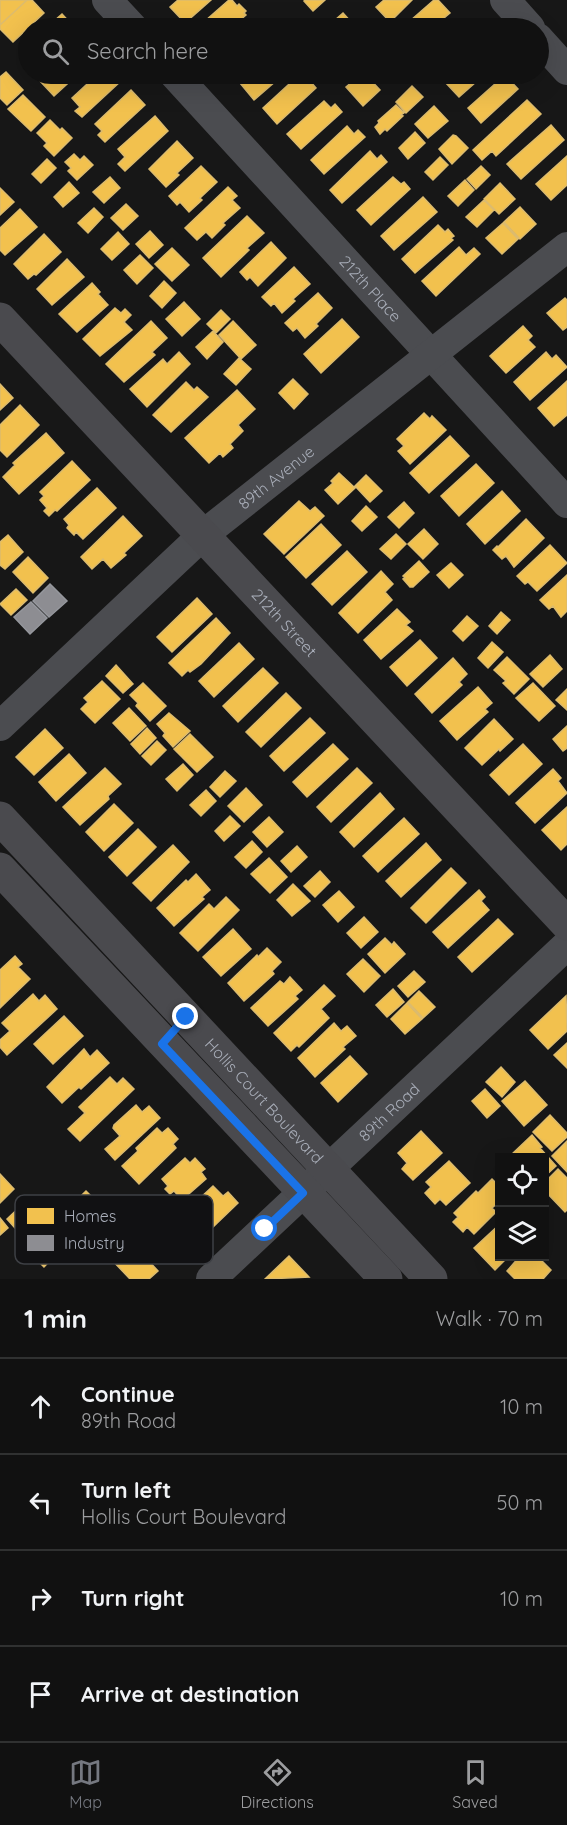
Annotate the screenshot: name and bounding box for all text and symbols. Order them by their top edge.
search box [18,18,549,84]
icon: search [39,35,72,68]
text: Search here [87,37,208,65]
street label: 212th Place [335,251,406,326]
street label: 89th Avenue [234,441,318,513]
street label: 212th Street [248,584,321,661]
route end [172,1003,198,1029]
street label: Hollis Court Boulevard [201,1034,328,1168]
street label: 89th Road [354,1079,424,1145]
map controls [495,1153,549,1261]
button: locate [495,1153,549,1207]
legend [15,1195,213,1264]
text: Homes [64,1206,116,1226]
button: layers [495,1207,549,1261]
route start [251,1215,277,1241]
text: Industry [64,1233,124,1253]
text: 1 min [24,1302,87,1335]
text: Walk · 70 m [436,1306,543,1331]
text: Continue [81,1380,175,1408]
icon: ahead [24,1390,57,1423]
text: 10 m [500,1394,543,1419]
text: 89th Road [81,1408,176,1433]
text: Turn left [81,1476,171,1504]
icon: left [24,1486,57,1519]
text: 50 m [497,1490,543,1515]
text: Hollis Court Boulevard [81,1504,286,1529]
icon: right [24,1582,57,1615]
text: Turn right [81,1584,185,1612]
text: 10 m [500,1586,543,1611]
icon: arrive [24,1678,57,1711]
text: Arrive at destination [81,1680,299,1708]
tab: Map [69,1756,102,1812]
tab: Directions [241,1756,314,1812]
tab: Saved [452,1756,498,1812]

